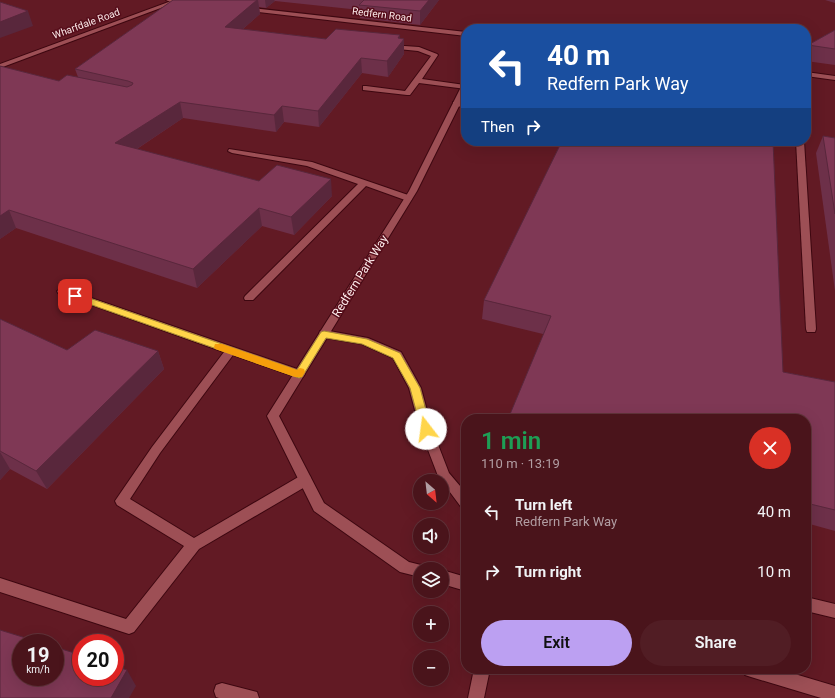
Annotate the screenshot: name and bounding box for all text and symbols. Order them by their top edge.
street label: Redfern Road [351,5,412,24]
street label: Wharfdale Road [51,6,121,41]
text: 40 m [547,39,610,72]
icon: left [481,40,533,92]
text: Redfern Park Way [547,73,688,94]
icon: right [522,116,544,138]
text: Then [481,118,514,136]
street label: Redfern Park Way [329,232,391,320]
pin [58,279,92,313]
icon: arrive [64,285,86,307]
position arrow [405,408,447,450]
text: 1 min [481,427,541,455]
button: close [749,427,791,469]
text: 110 m · 13:19 [481,456,560,471]
north arrow [413,474,449,510]
map controls [413,474,449,686]
text: Turn left [515,496,572,514]
icon: left [481,501,503,523]
text: 40 m [757,503,791,521]
text: Redfern Park Way [515,514,617,529]
button: sound [413,518,449,554]
icon: right [481,561,503,583]
button: layers [413,562,449,598]
text: Turn right [515,563,581,581]
text: 10 m [757,563,791,581]
button: + [413,606,449,642]
button: Exit [481,620,632,666]
button: Share [640,620,791,666]
speed limit sign: 20 [72,634,124,686]
text: 19 [27,643,49,667]
button: − [413,650,449,686]
text: km/h [26,664,50,675]

